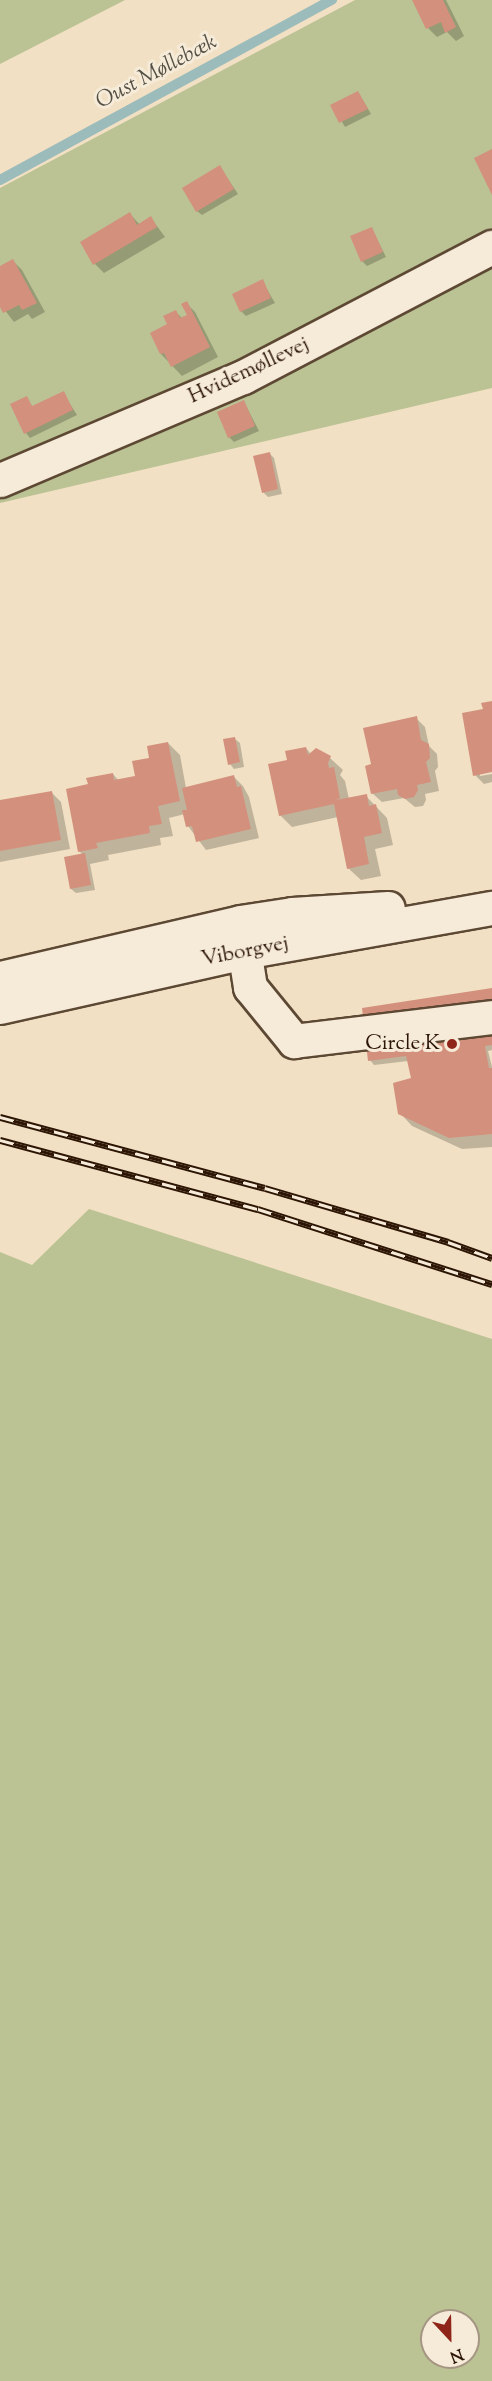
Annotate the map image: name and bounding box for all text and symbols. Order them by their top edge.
water label: Oust Møllebæk [92,30,222,116]
street label: Hvidemøllevej [185,332,313,410]
street label: Viborgvej [199,931,291,973]
place label: Circle K [365,1031,440,1057]
marker: Circle K [445,1037,459,1051]
north arrow [420,2309,480,2369]
text: N [446,2341,466,2367]

